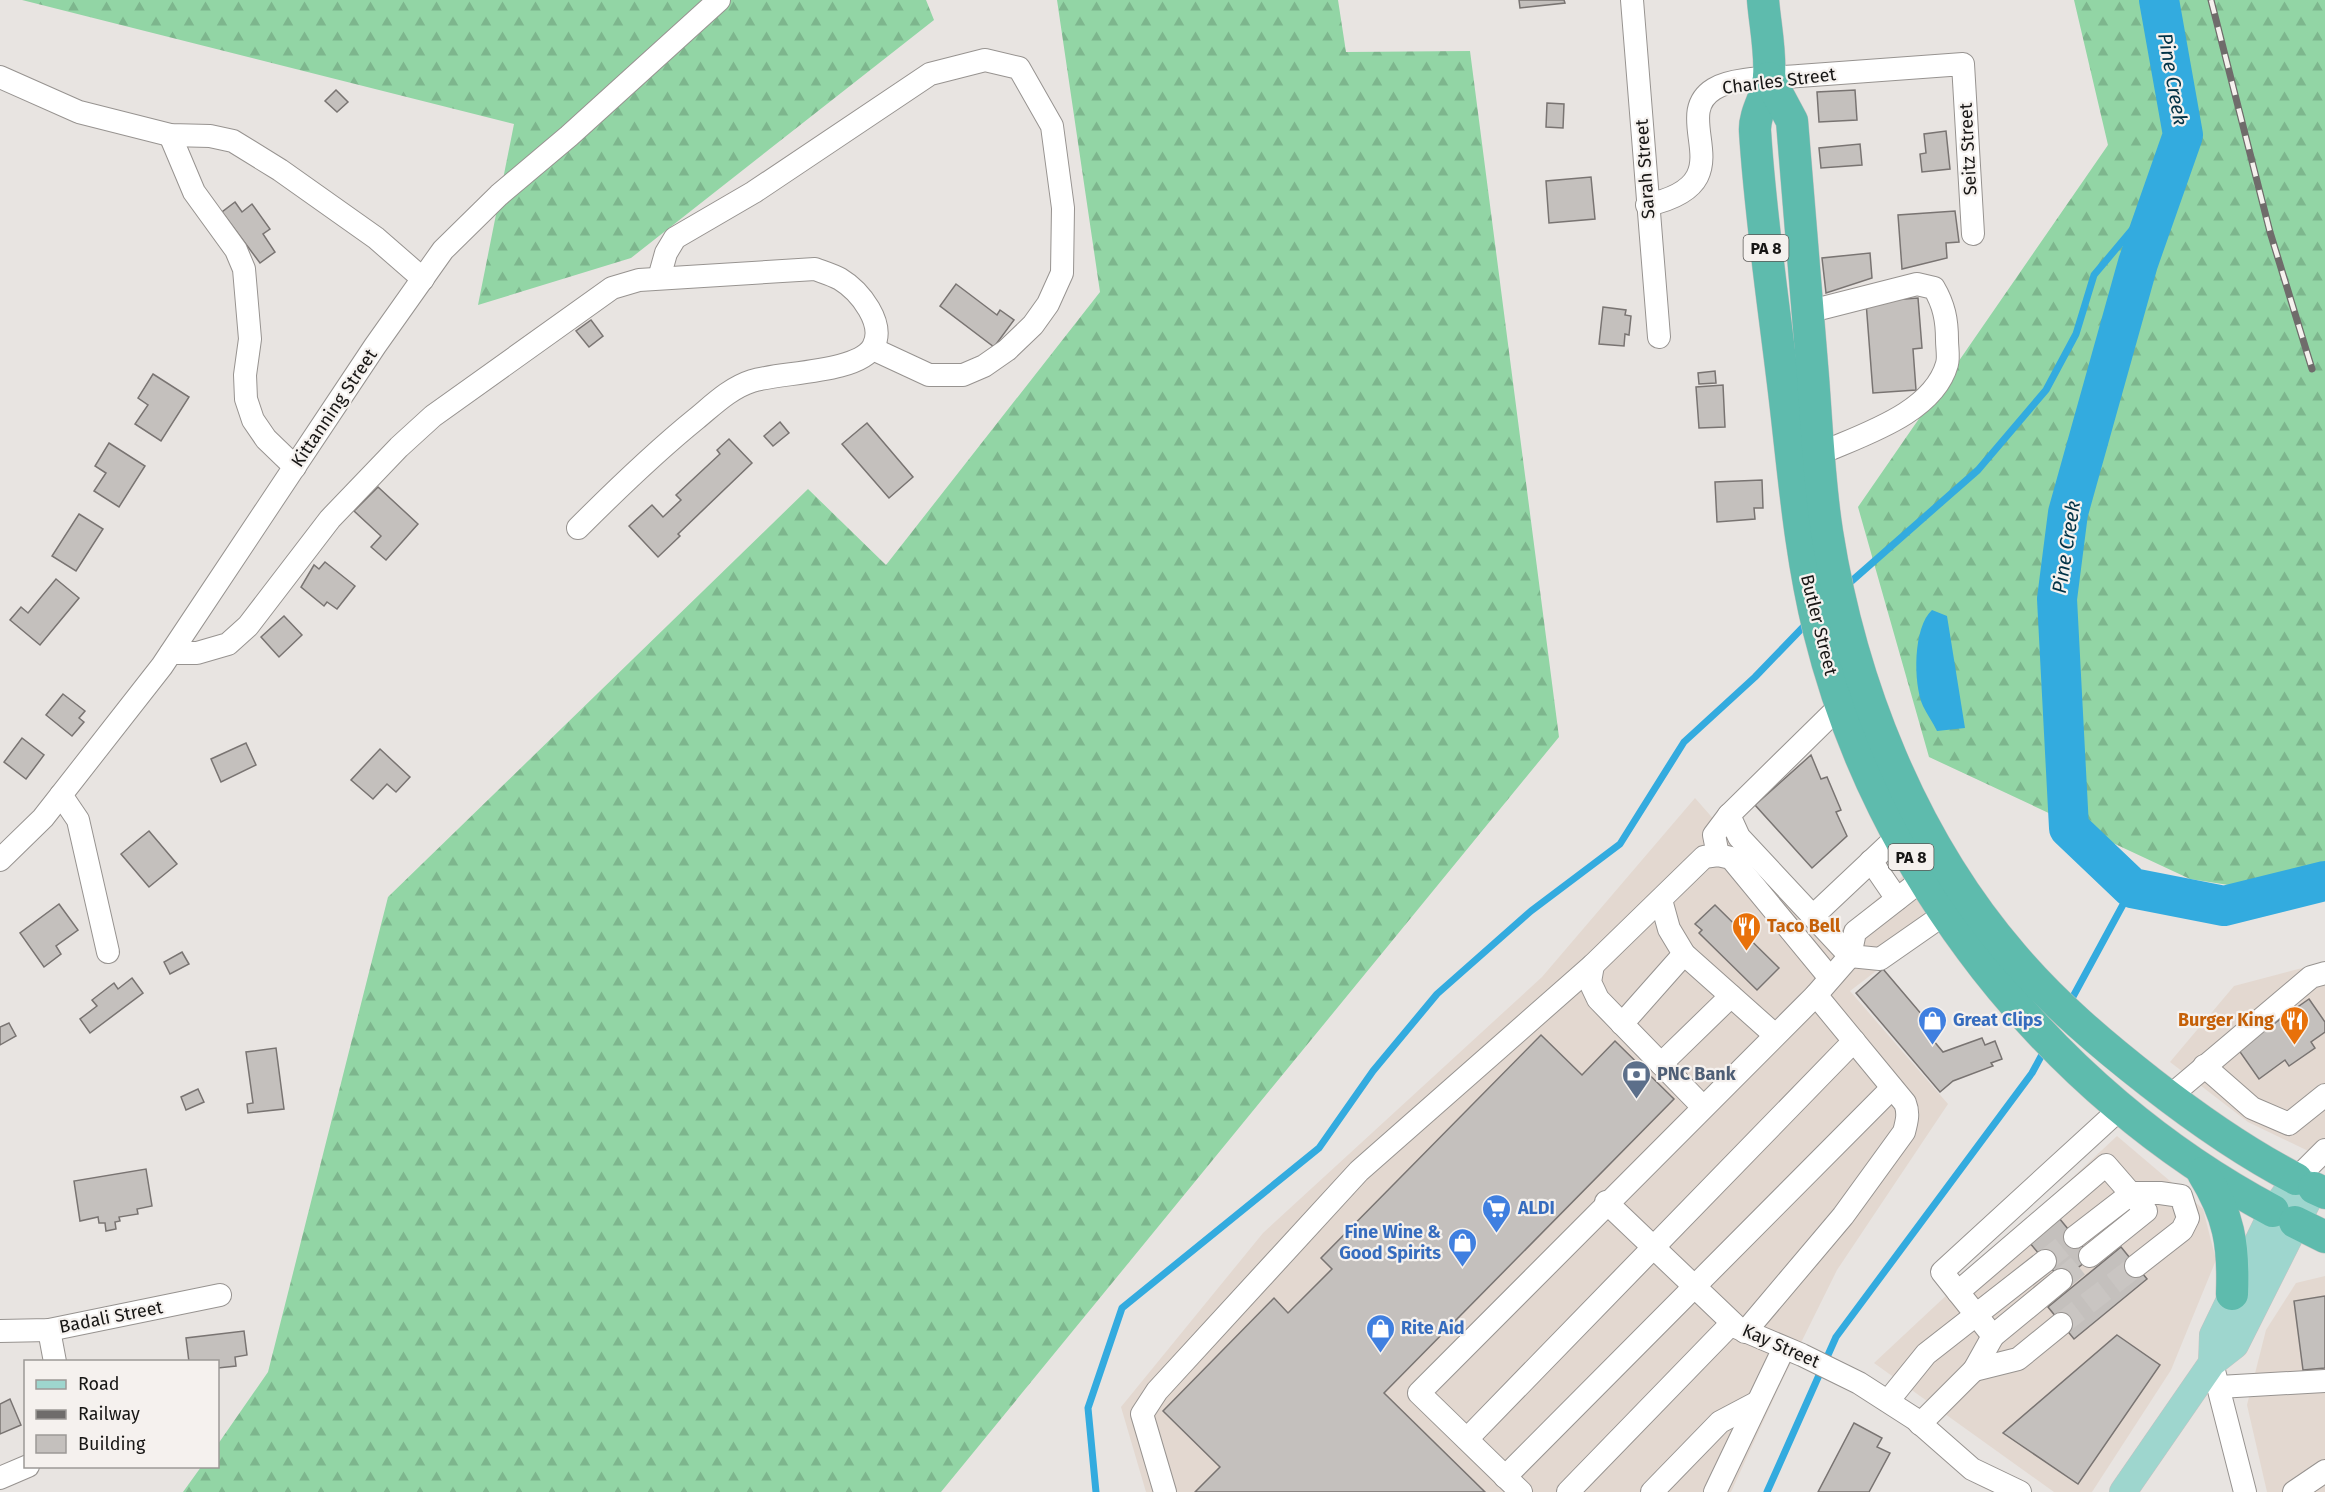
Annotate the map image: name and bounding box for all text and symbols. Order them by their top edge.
water label: Pine Creek [2153,31,2193,127]
street label: Charles Street [1721,63,1838,99]
street label: Seitz Street [1955,102,1981,196]
street label: Sarah Street [1631,118,1659,220]
road number: PA 8 [1744,235,1788,261]
street label: Kittanning Street [286,344,382,471]
water label: Pine Creek [2047,499,2085,595]
street label: Butler Street [1796,572,1842,678]
road number: PA 8 [1888,844,1934,870]
restaurant icon: Taco Bell [1730,910,1762,952]
place label: Taco Bell [1767,915,1841,937]
shop icon: Great Clips [1916,1004,1948,1046]
restaurant icon: Burger King [2279,1004,2311,1046]
place label: Great Clips [1953,1009,2042,1031]
place label: Burger King [2178,1009,2274,1031]
bank icon: PNC Bank [1620,1058,1652,1100]
place label: PNC Bank [1657,1063,1737,1085]
supermarket icon: ALDI [1481,1192,1513,1234]
place label: ALDI [1517,1197,1555,1219]
place label: Fine Wine & Good Spirits [1339,1221,1441,1264]
shop icon: Fine Wine & Good Spirits [1446,1226,1478,1268]
street label: Badali Street [57,1296,165,1338]
shop icon: Rite Aid [1364,1312,1396,1354]
place label: Rite Aid [1401,1317,1465,1339]
street label: Kay Street [1739,1319,1824,1373]
legend [24,1360,219,1468]
text: Road [78,1373,120,1395]
text: Railway [78,1403,140,1425]
text: Building [78,1433,146,1455]

